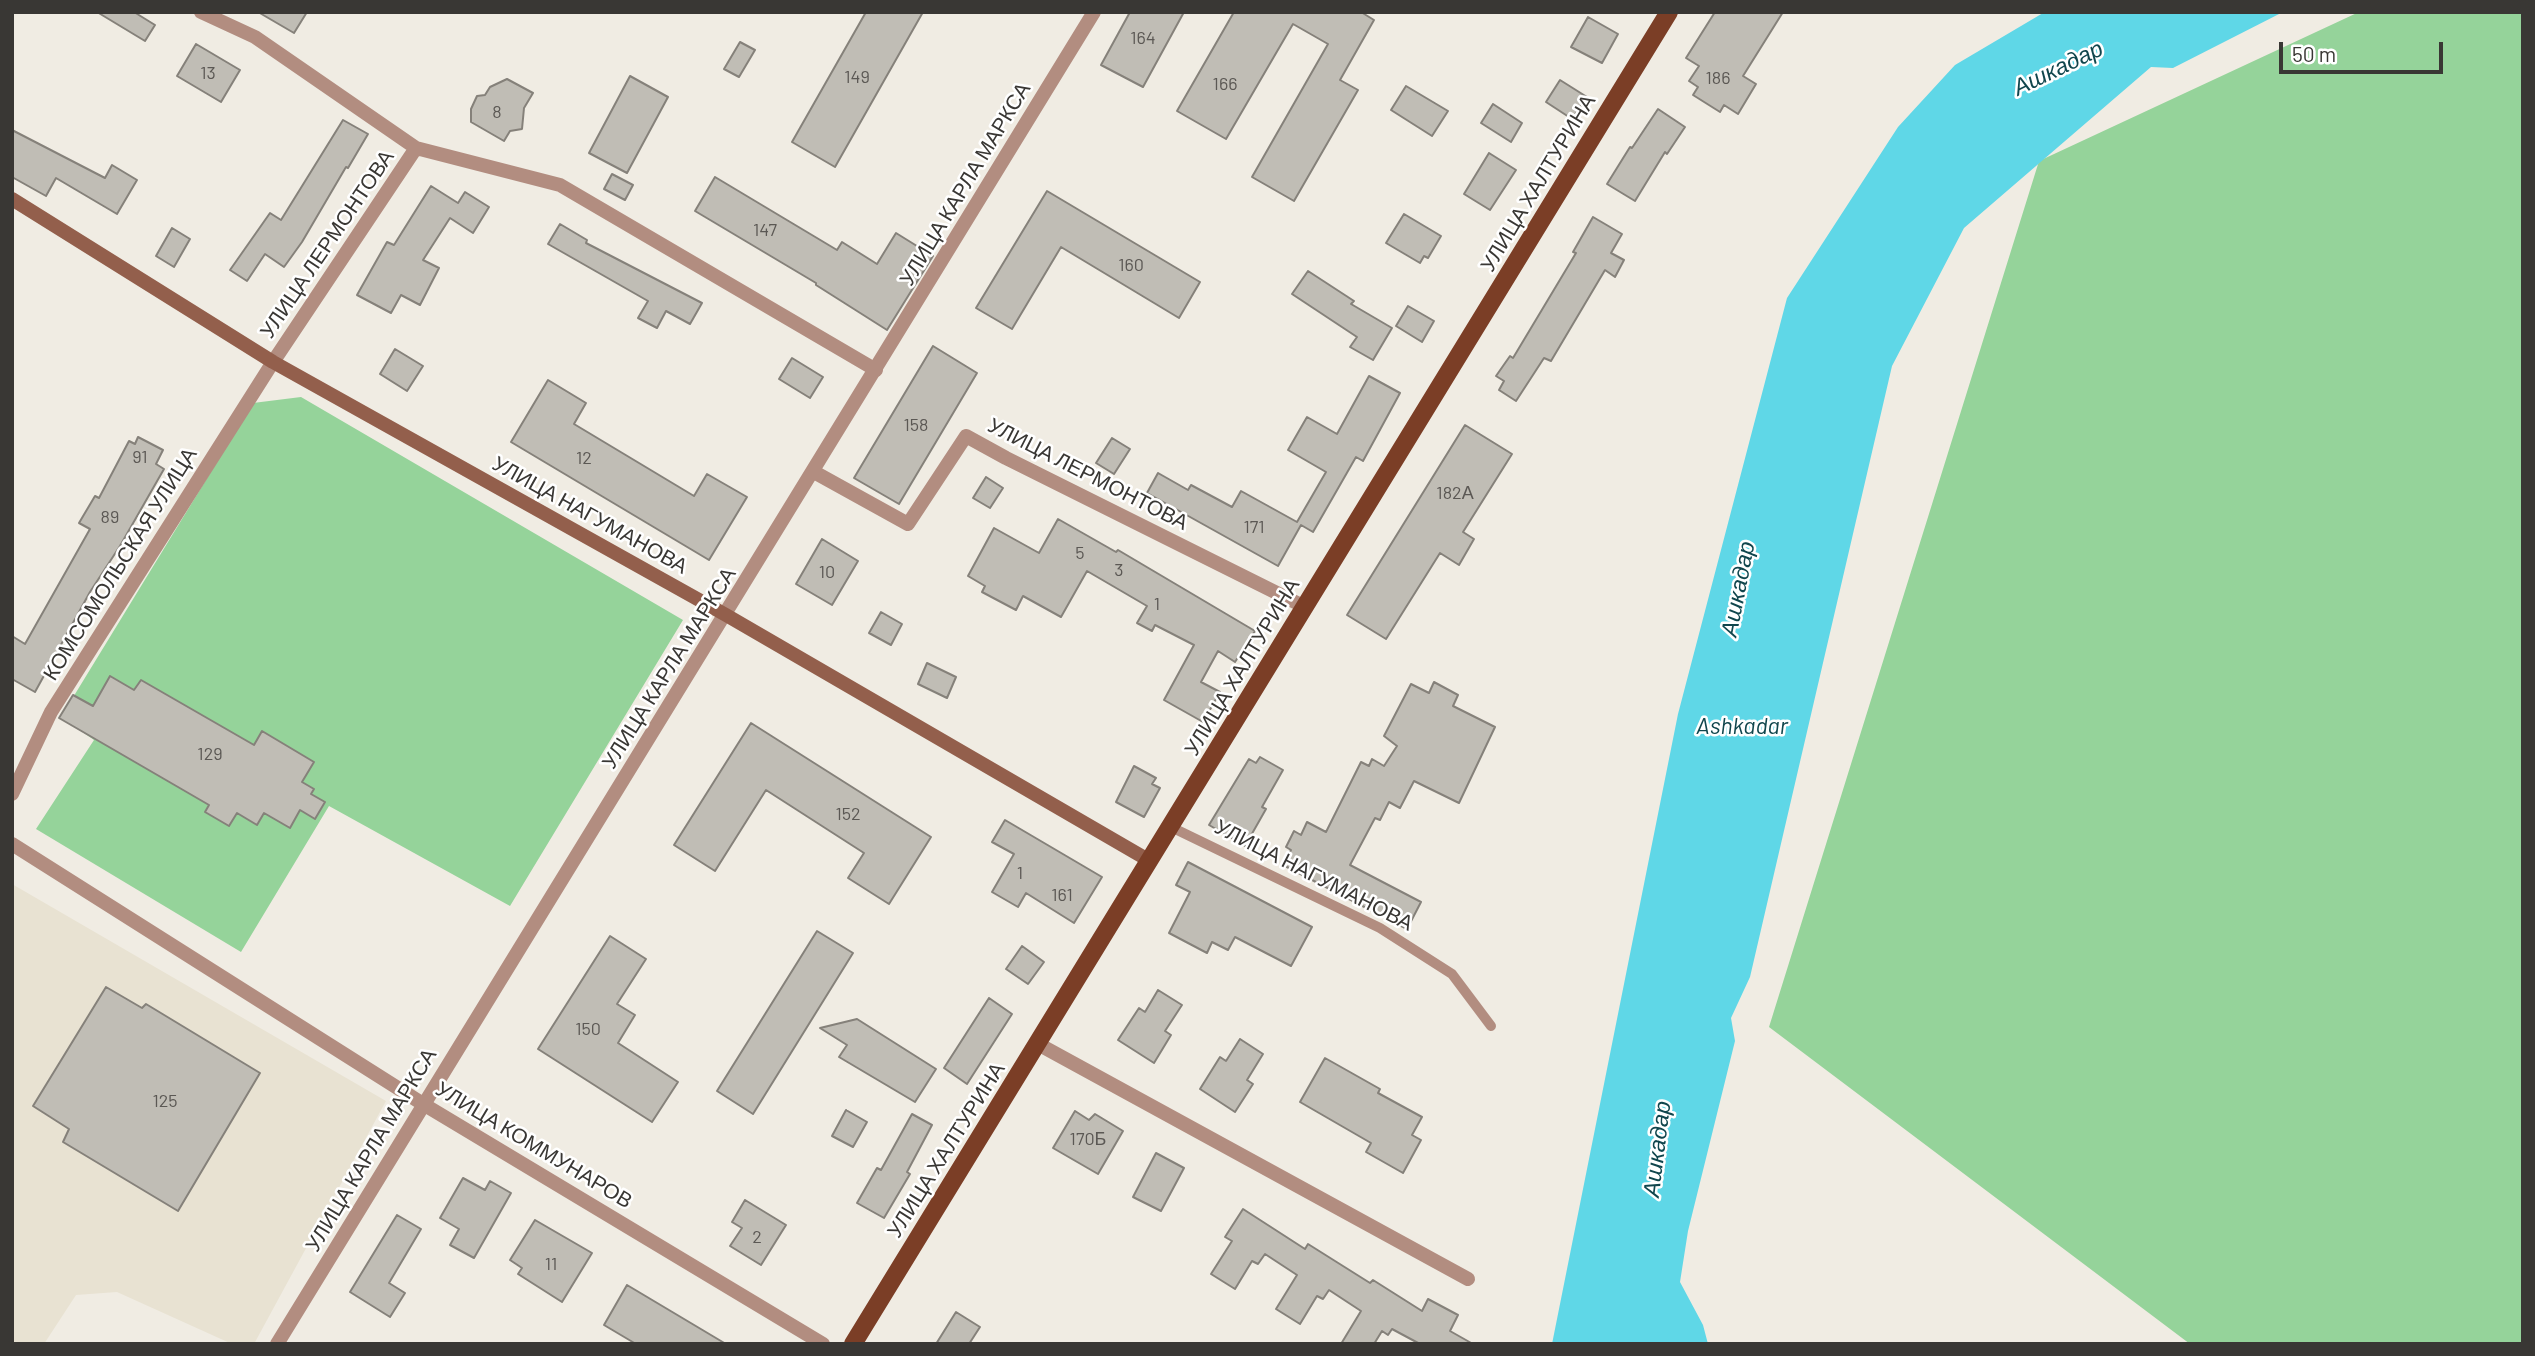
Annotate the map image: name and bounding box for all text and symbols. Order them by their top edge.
house number: 164 [1130,27,1156,49]
scale bar [2283,28,2448,72]
water label: Ашкадар [2009,34,2107,102]
text: 50 m [2292,41,2336,66]
house number: 13 [200,62,216,84]
house number: 149 [844,66,870,88]
house number: 186 [1706,67,1730,89]
house number: 166 [1213,73,1237,95]
street label: УЛИЦА КАРЛА МАРКСА [894,78,1036,290]
street label: УЛИЦА ХАЛТУРИНА [1475,90,1601,276]
house number: 8 [492,101,502,123]
street label: УЛИЦА ЛЕРМОНТОВА [255,145,399,343]
house number: 147 [753,219,777,241]
house number: 160 [1118,254,1144,276]
street label: УЛИЦА ЛЕРМОНТОВА [984,413,1192,535]
house number: 158 [904,414,928,436]
street label: КОМСОМОЛЬСКАЯ УЛИЦА [38,443,202,685]
house number: 91 [132,446,148,468]
house number: 12 [576,447,592,469]
street label: УЛИЦА НАГУМАНОВА [488,451,692,579]
house number: 182А [1436,482,1474,504]
house number: 89 [101,506,119,528]
house number: 171 [1243,516,1265,538]
water label: Ашкадар [1715,539,1761,639]
house number: 5 [1075,542,1085,564]
house number: 3 [1114,559,1124,581]
house number: 10 [819,561,835,583]
street label: УЛИЦА КАРЛА МАРКСА [597,563,741,773]
street label: УЛИЦА ХАЛТУРИНА [1179,574,1305,760]
house number: 1 [1154,593,1160,615]
water label: Ashkadar [1696,712,1788,740]
house number: 129 [197,743,223,765]
house number: 152 [835,803,861,825]
street label: УЛИЦА НАГУМАНОВА [1211,814,1417,936]
house number: 1 [1017,862,1023,884]
house number: 161 [1051,884,1073,906]
house number: 150 [575,1018,601,1040]
street label: УЛИЦА КАРЛА МАРКСА [300,1044,442,1256]
street label: УЛИЦА ХАЛТУРИНА [882,1058,1010,1242]
street label: УЛИЦА КОММУНАРОВ [431,1076,637,1214]
house number: 125 [152,1090,178,1112]
water label: Ашкадар [1637,1099,1677,1199]
house number: 170Б [1070,1128,1106,1150]
house number: 2 [752,1226,762,1248]
house number: 11 [545,1253,557,1275]

